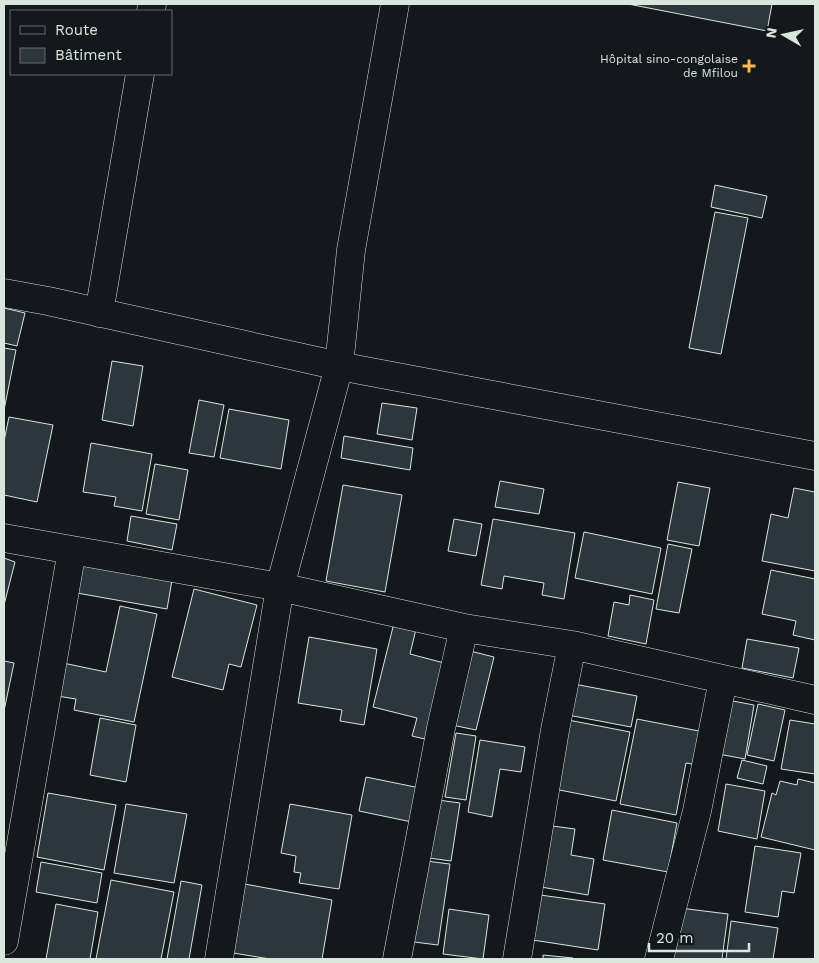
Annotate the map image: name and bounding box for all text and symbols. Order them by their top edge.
legend [10,10,172,75]
north arrow [759,10,809,60]
text: Route [55,21,98,39]
text: N [762,27,780,39]
text: Bâtiment [55,46,122,64]
place label: Hôpital sino-congolaise de Mfilou [600,52,738,80]
marker: Hôpital sino-congolaise de Mfilou [742,59,756,73]
scale bar [649,920,749,952]
text: 20 m [656,929,694,947]

